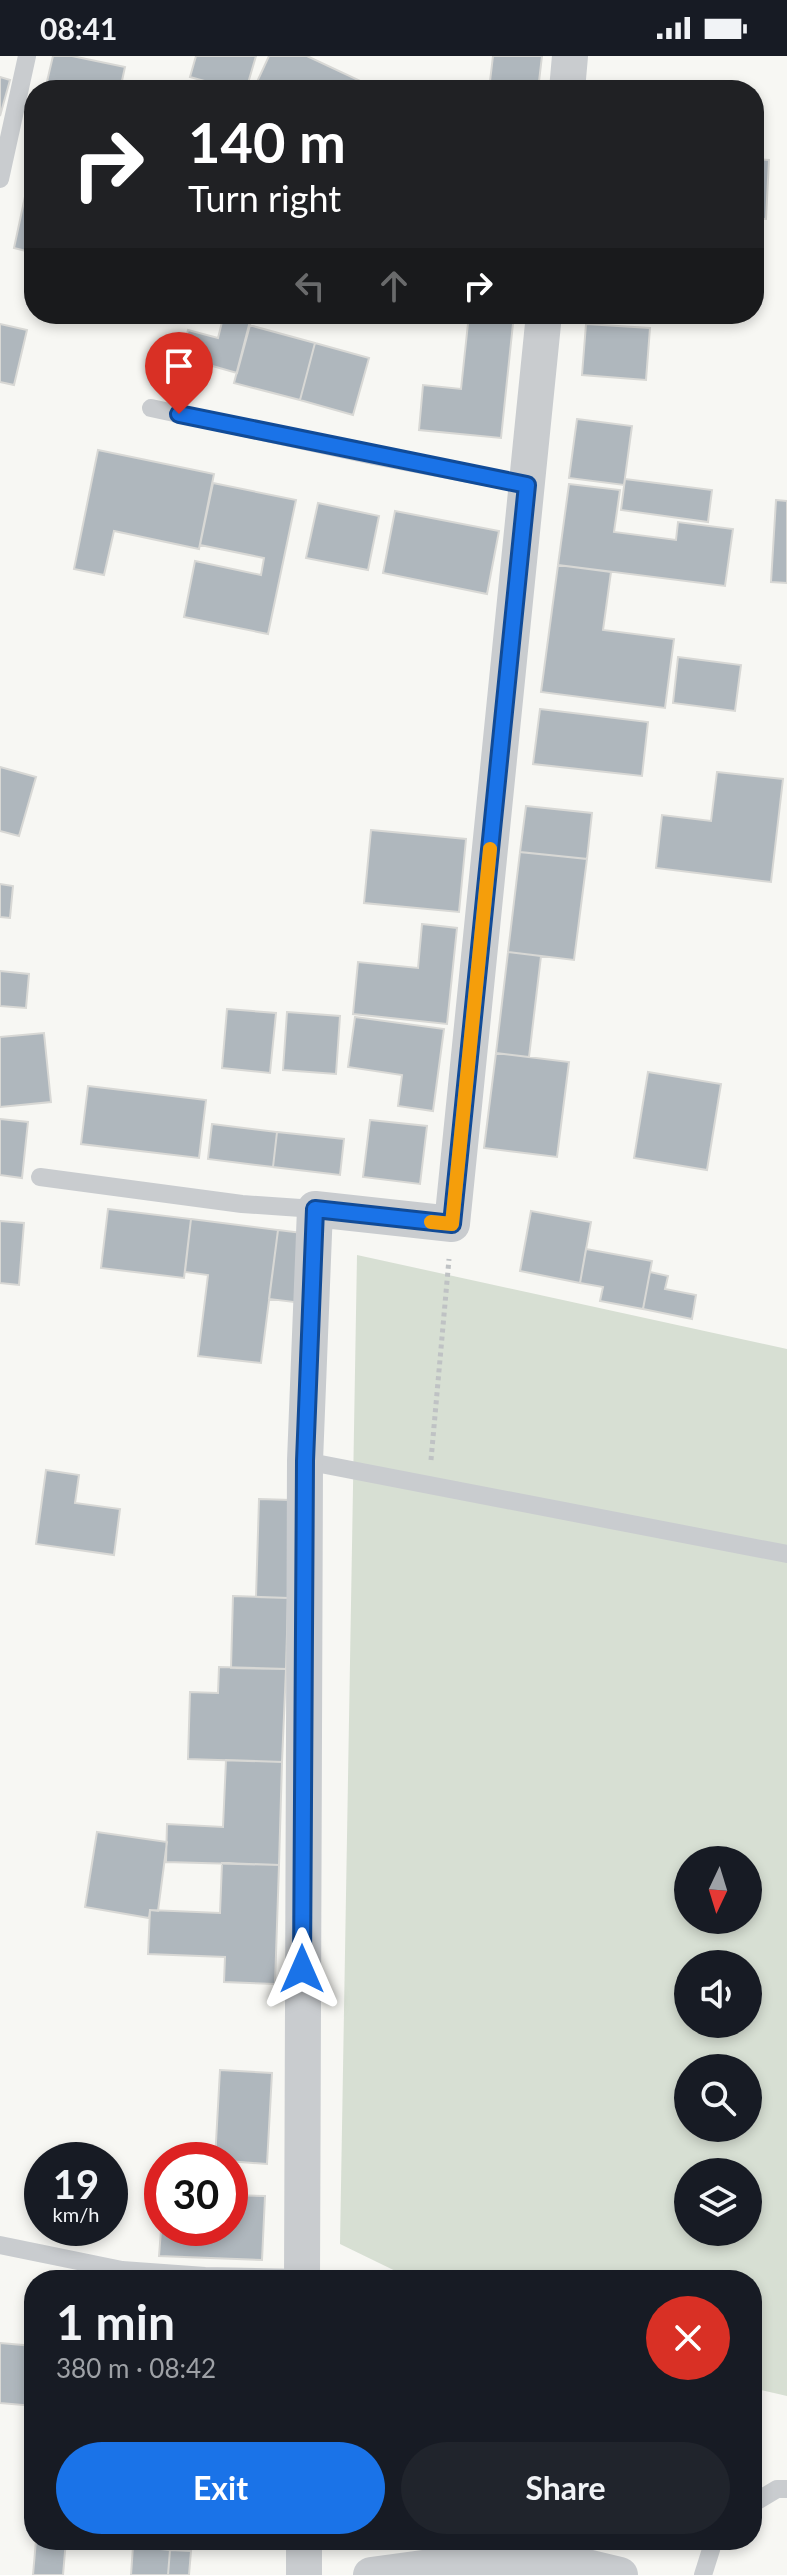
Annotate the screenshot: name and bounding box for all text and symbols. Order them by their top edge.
text: 08:41 [40,10,117,46]
text: 140 m [188,108,346,175]
icon: right [56,112,160,216]
text: Turn right [188,176,341,220]
icon: left [288,264,332,308]
icon: ahead [372,264,416,308]
icon: right [456,264,500,308]
pin [145,332,213,414]
icon: arrive [157,344,201,388]
north arrow [674,1846,762,1934]
map controls [674,1846,762,2246]
position arrow [260,1927,344,2011]
button: sound [674,1950,762,2038]
button: search [674,2054,762,2142]
speed limit sign: 30 [144,2142,248,2246]
button: layers [674,2158,762,2246]
text: 19 [53,2160,99,2208]
text: km/h [53,2202,99,2226]
text: 1 min [56,2293,175,2350]
button: close [646,2296,730,2380]
text: 380 m · 08:42 [56,2352,216,2384]
button: Exit [56,2442,385,2534]
button: Share [401,2442,730,2534]

